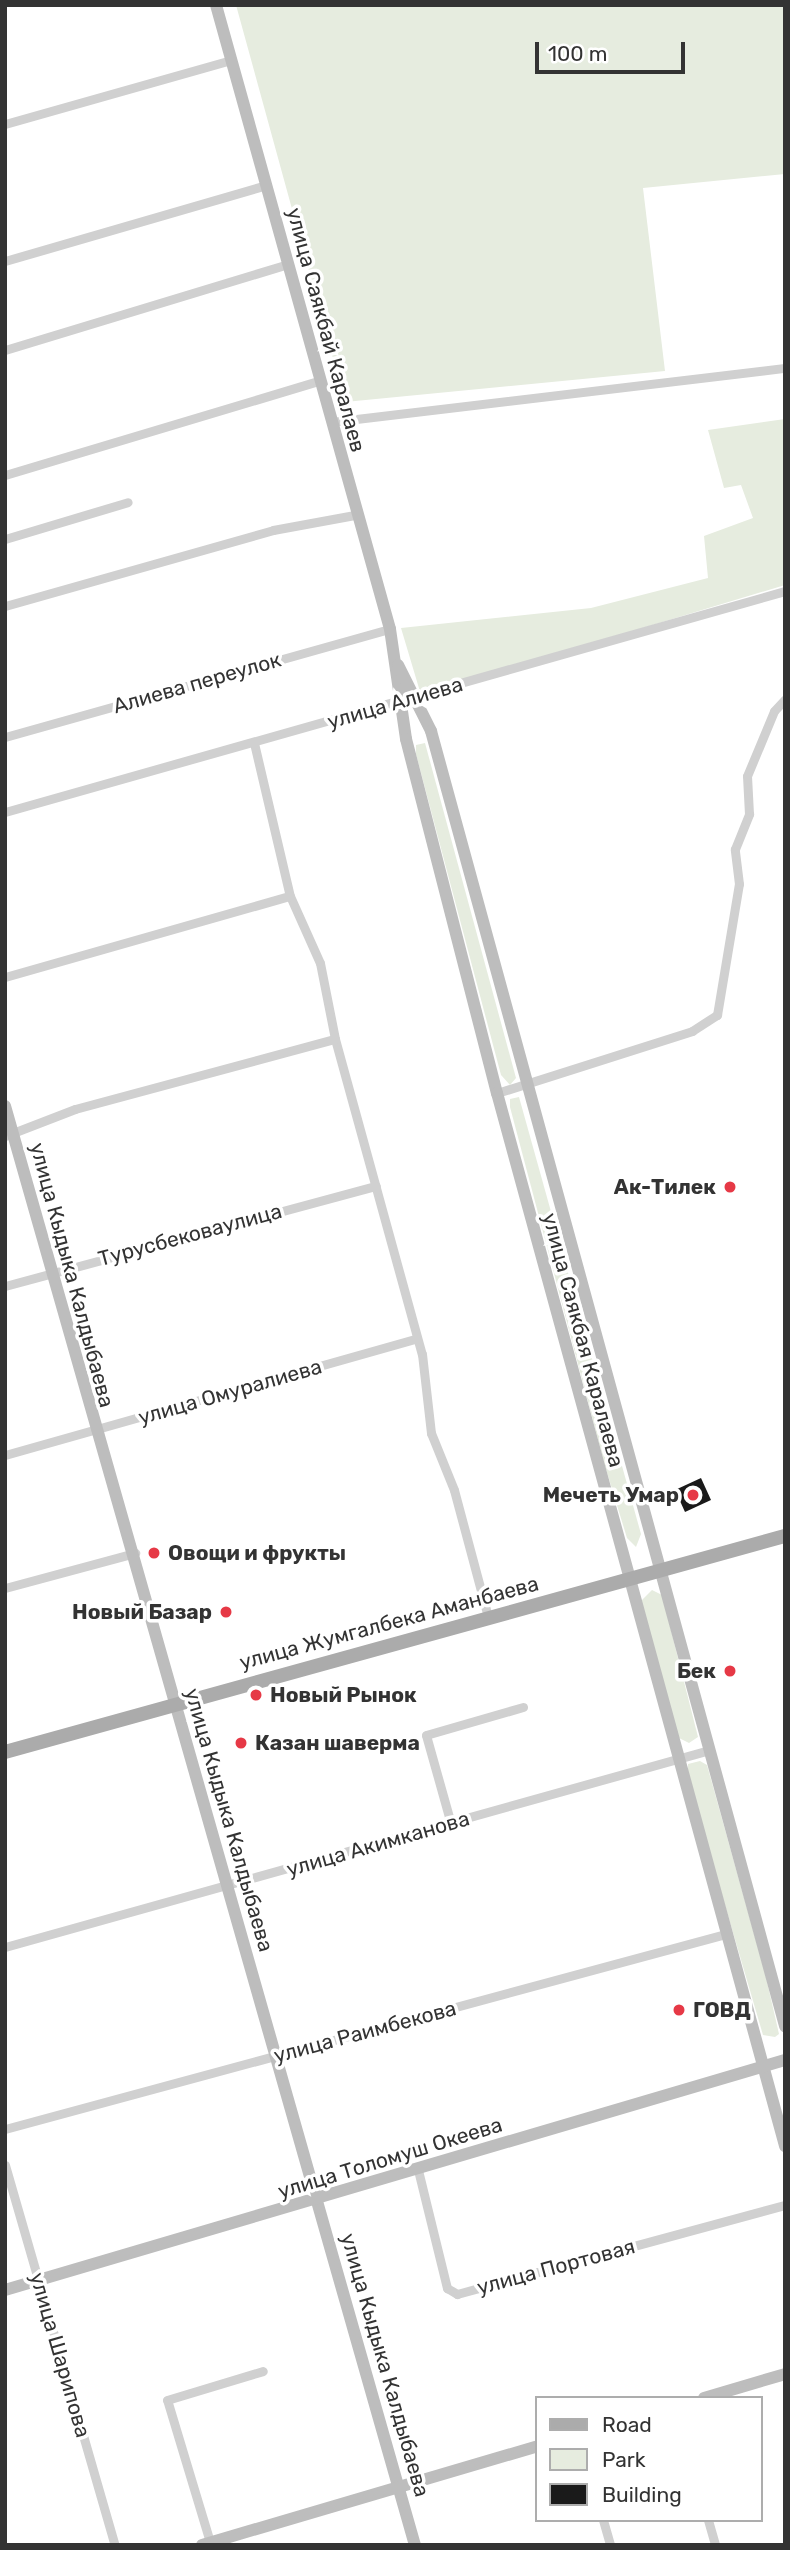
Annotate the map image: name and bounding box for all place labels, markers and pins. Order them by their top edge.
place label: Ак-Тилек [614,1174,716,1200]
marker: Ак-Тилек [722,1179,738,1195]
place label: Мечеть Умар [543,1482,679,1508]
marker: Мечеть Умар [685,1487,701,1503]
place label: Овощи и фрукты [168,1540,346,1566]
marker: Овощи и фрукты [146,1545,162,1561]
place label: Новый Базар [72,1599,212,1625]
marker: Новый Базар [218,1604,234,1620]
place label: Бек [677,1658,716,1684]
marker: Бек [722,1663,738,1679]
place label: Новый Рынок [270,1682,417,1708]
marker: Новый Рынок [248,1687,264,1703]
place label: Казан шаверма [255,1730,420,1756]
marker: Казан шаверма [233,1735,249,1751]
place label: ГОВД [693,1997,751,2023]
marker: ГОВД [671,2002,687,2018]

